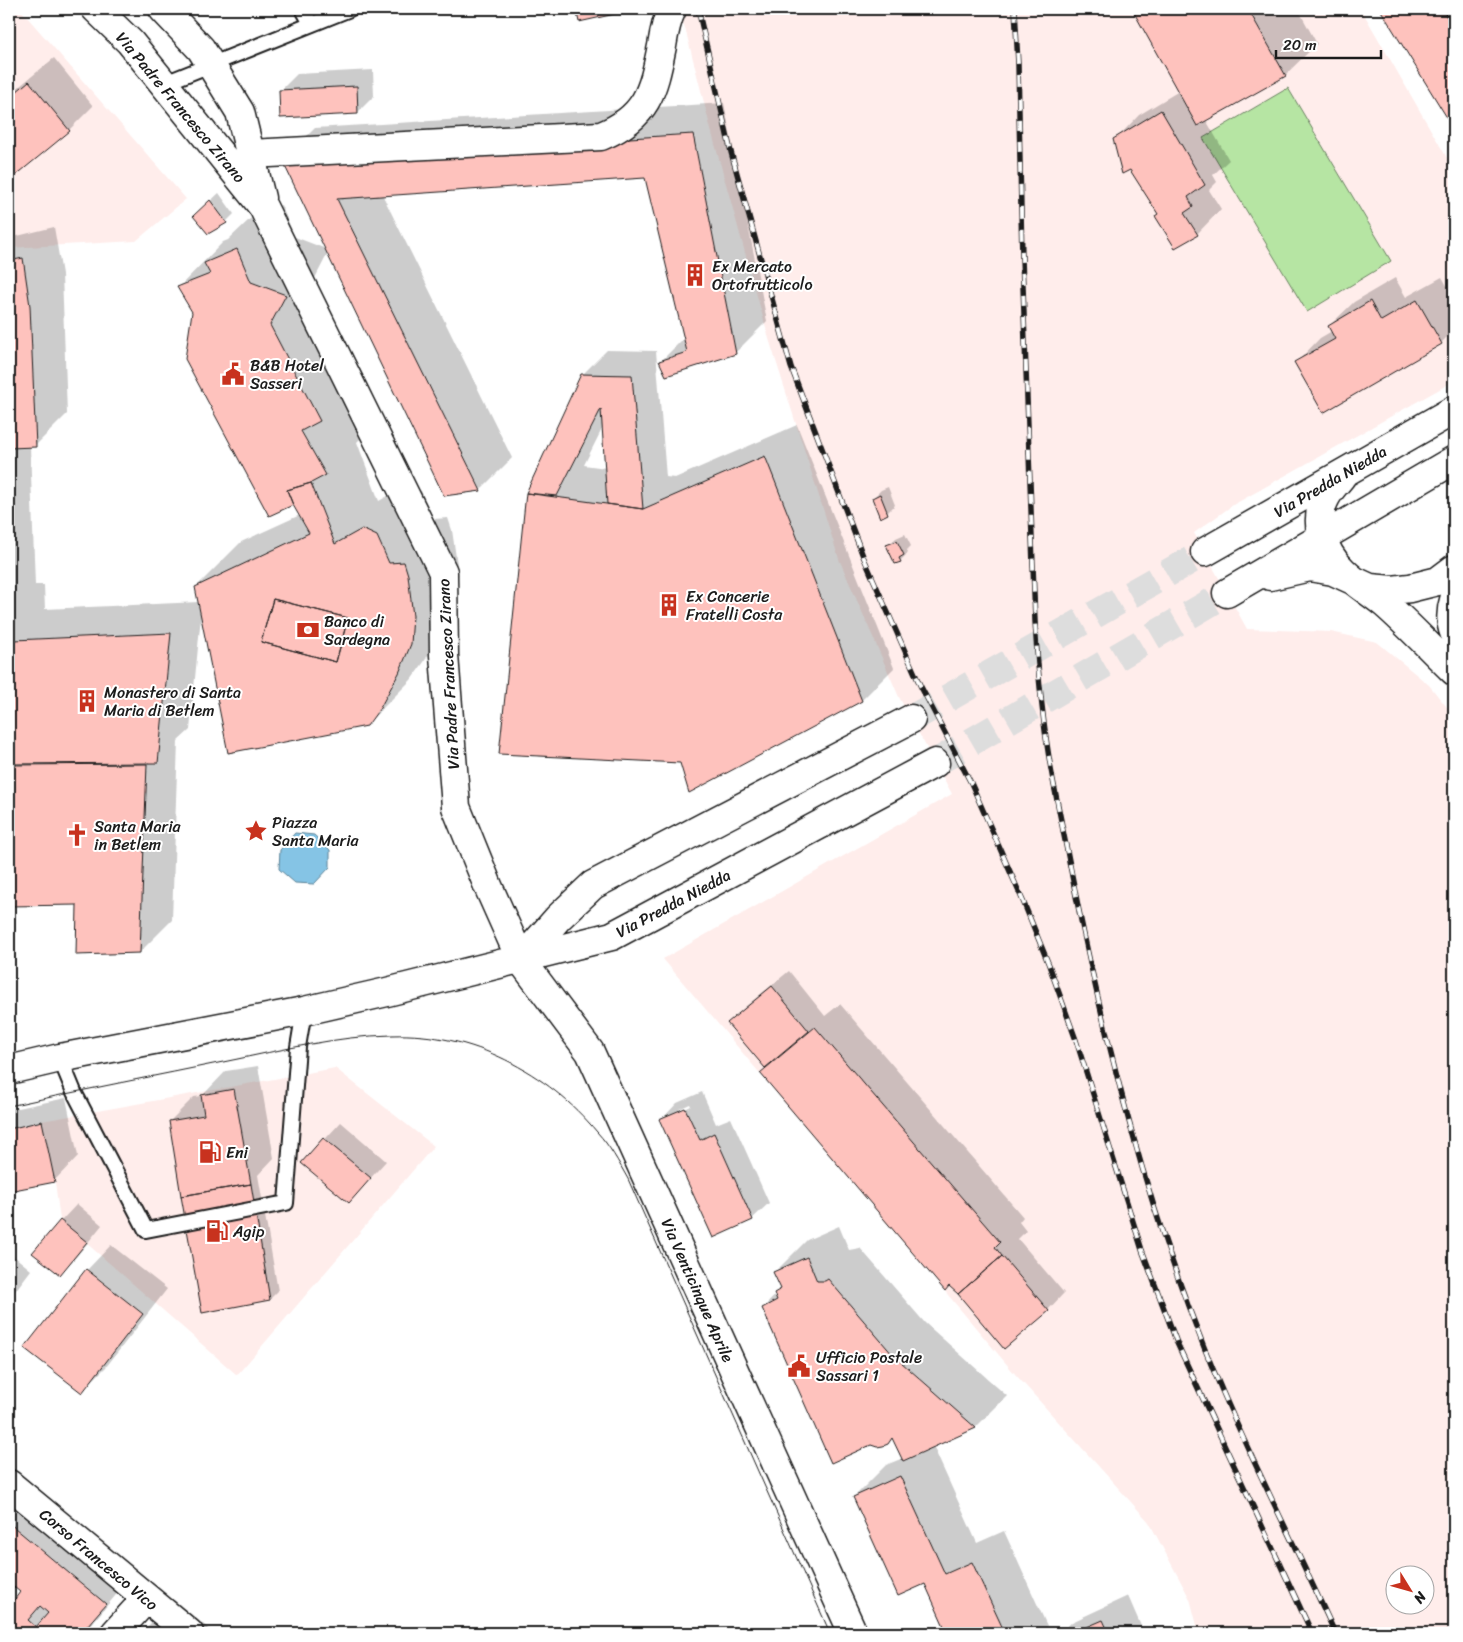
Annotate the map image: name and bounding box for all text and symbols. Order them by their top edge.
street label: Via Padre Francesco Zirano [108,25,253,190]
scale bar [1276,28,1380,60]
text: 20 m [1283,32,1317,58]
place label: Ex Mercato Ortofrutticolo [712,252,813,299]
building icon: Ex Mercato Ortofrutticolo [682,262,708,288]
place label: B&B Hotel Sasseri [250,351,324,398]
public building icon: B&B Hotel Sasseri [220,361,246,387]
street label: Via Predda Niedda [1268,437,1392,526]
street label: Via Padre Francesco Zirano [429,578,468,770]
place label: Ex Concerie Fratelli Costa [686,582,783,629]
building icon: Ex Concerie Fratelli Costa [656,592,682,618]
place label: Banco di Sardegna [324,607,390,654]
bank icon: Banco di Sardegna [295,617,321,643]
place label: Monastero di Santa Maria di Betlem [104,678,241,725]
building icon: Monastero di Santa Maria di Betlem [74,688,100,714]
place label: Piazza Santa Maria [272,808,360,855]
place label: Santa Maria in Betlem [94,812,182,859]
place icon: Piazza Santa Maria [243,818,269,844]
church icon: Santa Maria in Betlem [64,822,90,848]
street label: Via Predda Niedda [610,861,736,946]
place label: Eni [226,1138,249,1167]
fuel station icon: Eni [197,1139,223,1165]
street label: Via Venticinque Aprile [653,1213,742,1367]
place label: Agip [232,1217,265,1246]
fuel station icon: Agip [204,1218,230,1244]
place label: Ufficio Postale Sassari 1 [816,1343,922,1390]
public building icon: Ufficio Postale Sassari 1 [786,1353,812,1379]
street label: Corso Francesco Vico [33,1501,165,1618]
north arrow [1386,1564,1436,1614]
text: N [1407,1585,1433,1609]

